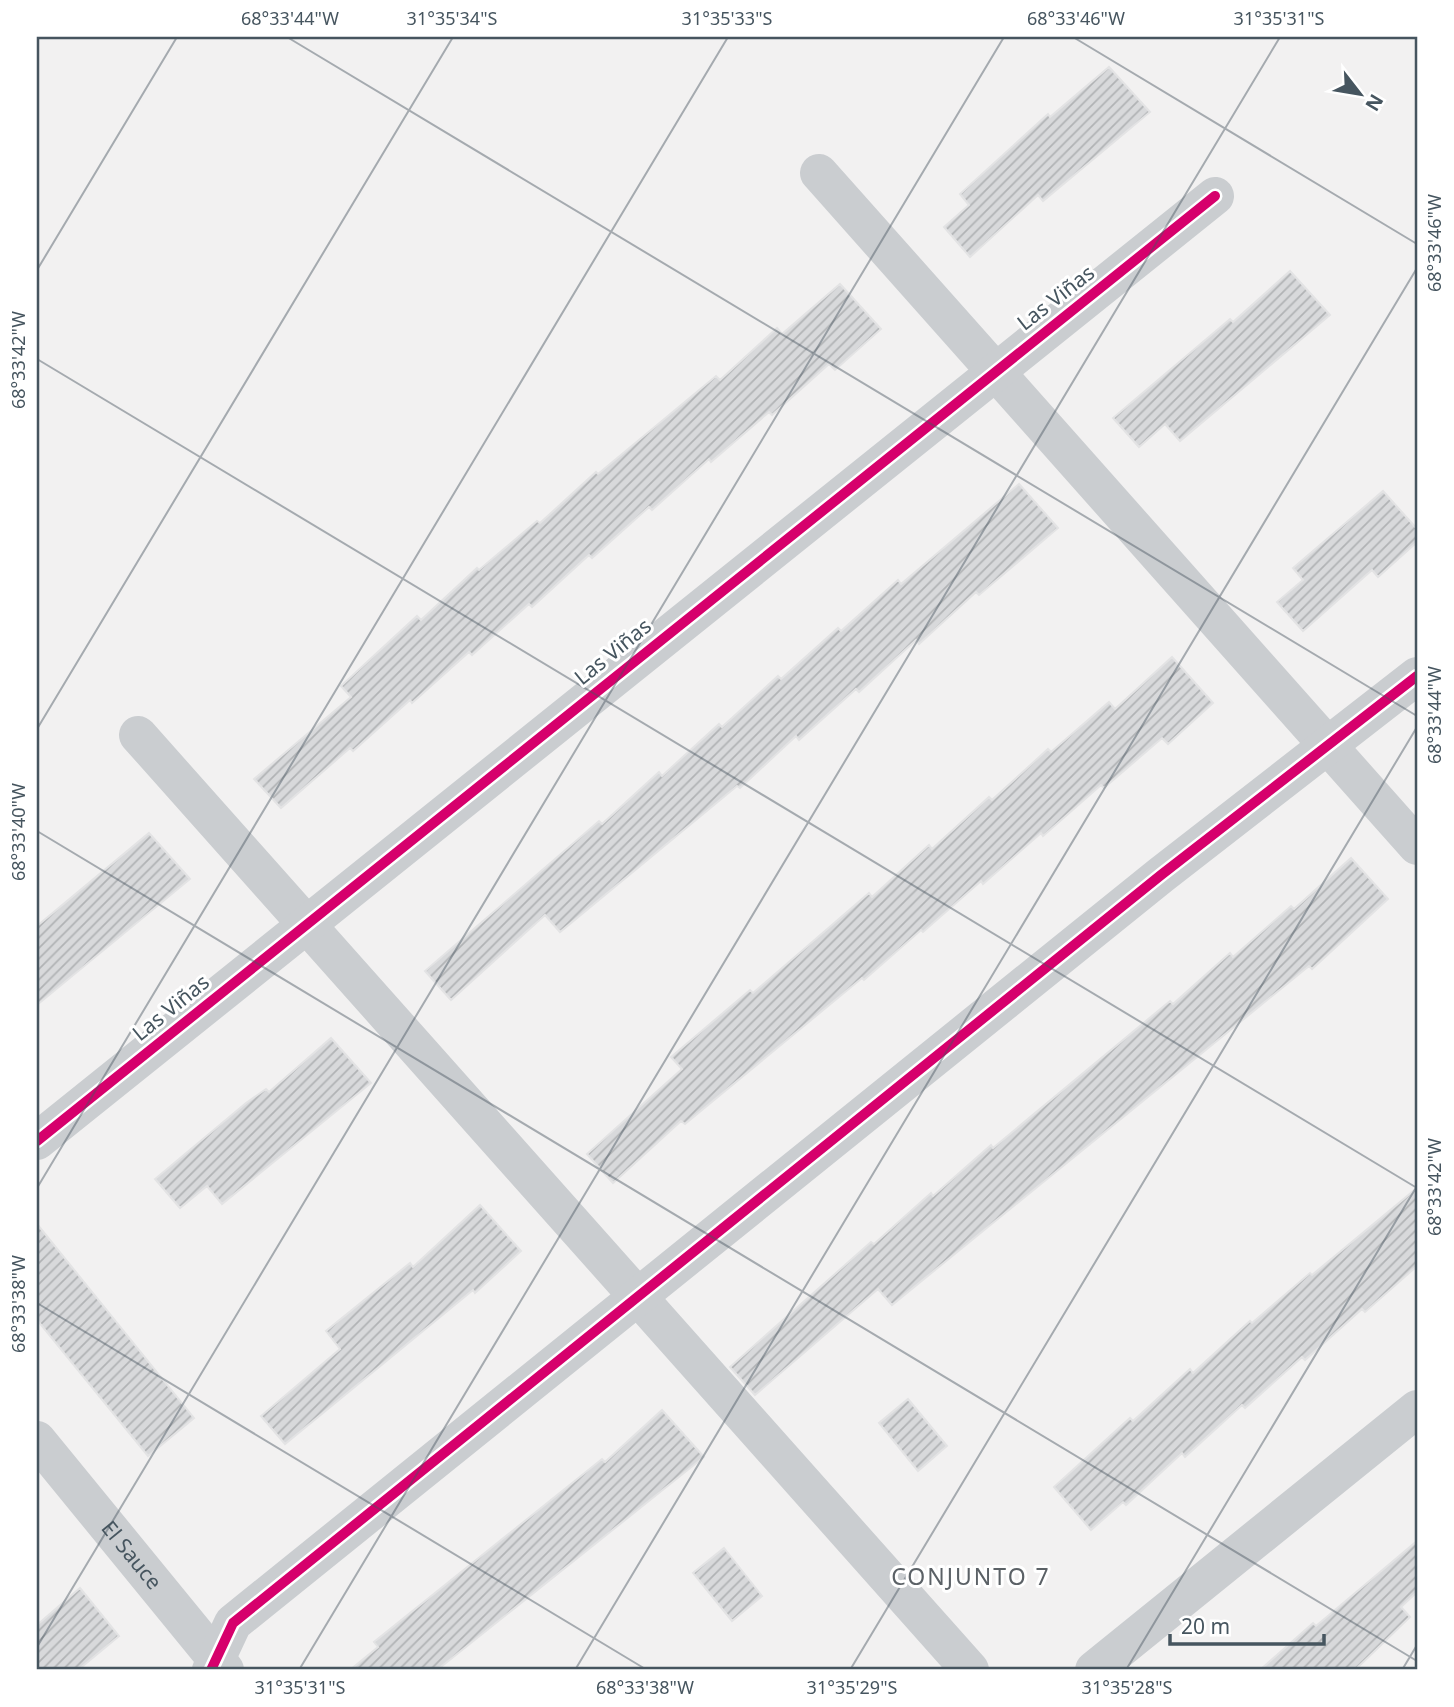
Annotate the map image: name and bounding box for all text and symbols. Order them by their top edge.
text: 68°33'44"W [241,6,339,30]
text: 31°35'34"S [407,6,497,30]
text: 31°35'33"S [682,6,772,30]
text: 68°33'46"W [1027,6,1125,30]
text: 31°35'31"S [1234,6,1324,30]
north arrow [1324,60,1394,130]
text: N [1359,89,1390,116]
text: 68°33'46"W [1422,194,1446,292]
street label: Las Viñas [1011,258,1100,336]
text: 68°33'42"W [6,311,30,409]
street label: Las Viñas [568,612,657,691]
text: 68°33'44"W [1422,666,1446,764]
text: 68°33'40"W [6,783,30,881]
street label: Las Viñas [126,968,215,1047]
text: 68°33'42"W [1422,1138,1446,1236]
text: 68°33'38"W [6,1255,30,1353]
street label: El Sauce [96,1515,168,1595]
district label: CONJUNTO 7 [891,1560,1051,1592]
scale bar [1170,1602,1324,1646]
text: 20 m [1181,1612,1230,1640]
text: 31°35'31"S [255,1675,345,1699]
text: 68°33'38"W [596,1675,694,1699]
text: 31°35'29"S [807,1675,897,1699]
text: 31°35'28"S [1082,1675,1172,1699]

